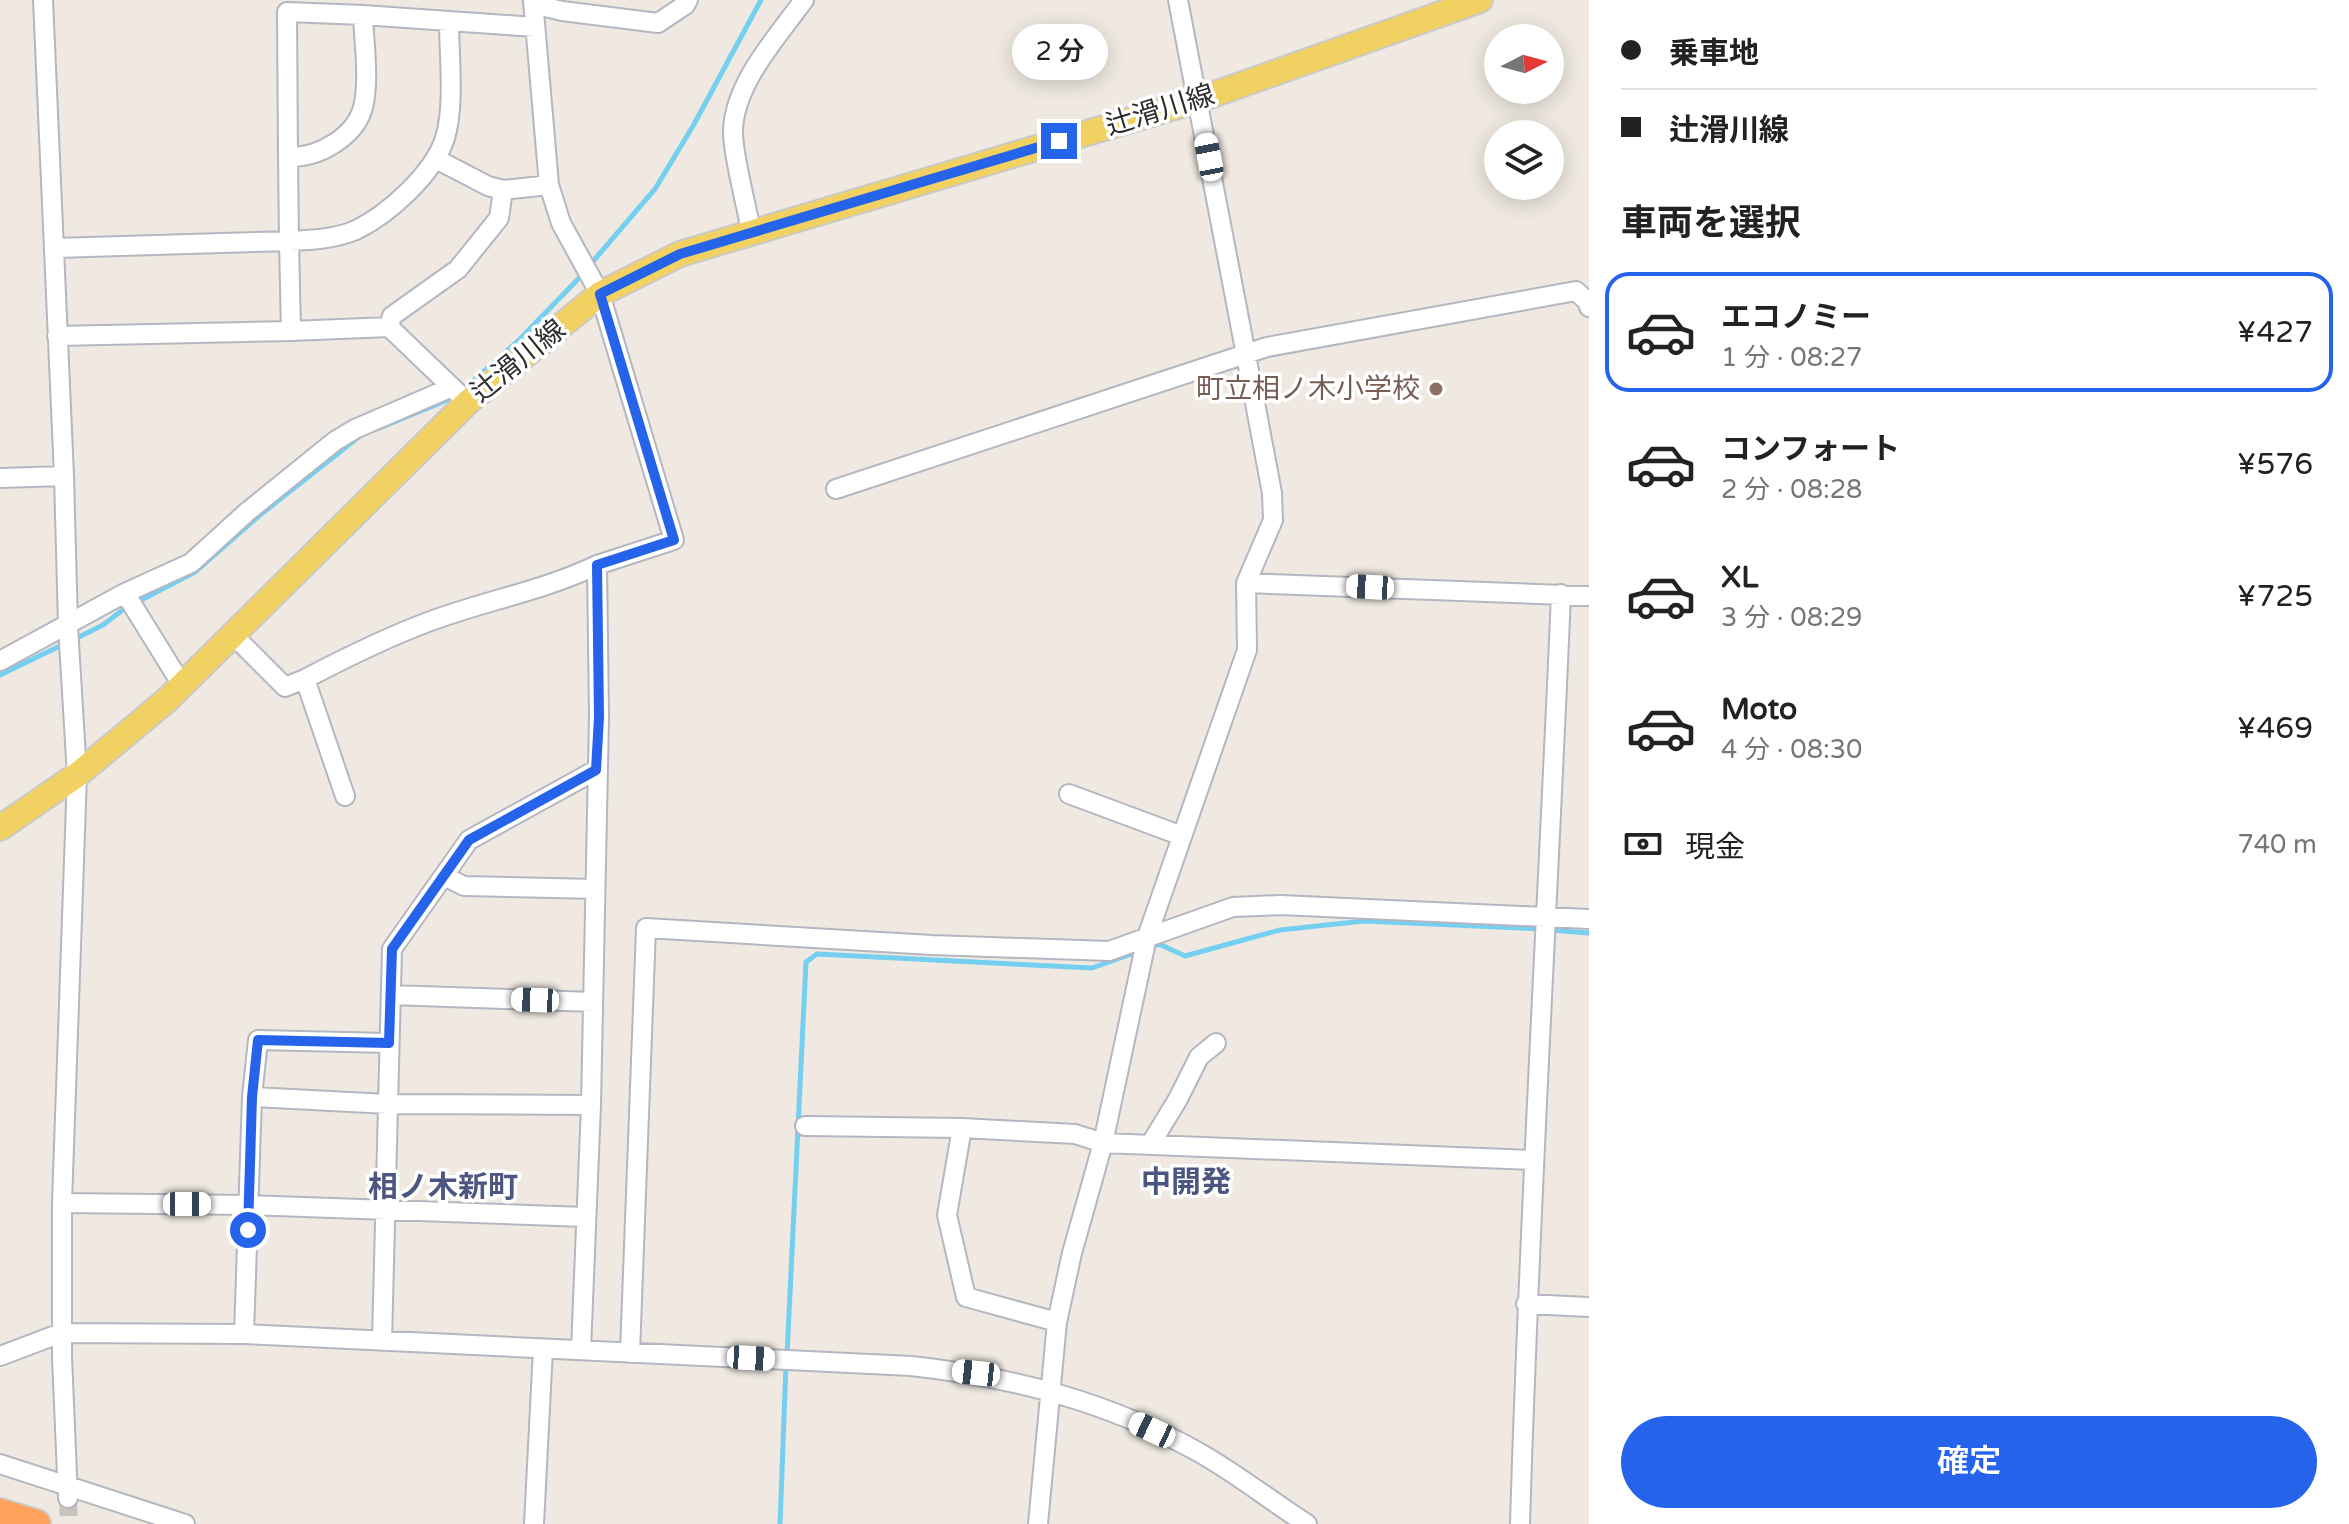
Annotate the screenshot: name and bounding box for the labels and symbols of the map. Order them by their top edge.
north arrow [1484,24,1564,104]
callout: 2 分 [1011,25,1107,81]
street label: 辻滑川線 [1101,77,1219,143]
route end [1041,123,1077,159]
car [1193,131,1225,183]
street label: 辻滑川線 [464,313,572,409]
place label: 町立相ノ木小学校 [1196,372,1420,406]
marker: 町立相ノ木小学校 [1427,380,1445,398]
car [1345,574,1395,600]
car [511,987,559,1013]
district label: 中開発 [1141,1164,1231,1201]
district label: 相ノ木新町 [368,1169,518,1206]
car [163,1192,211,1216]
route start [230,1212,266,1248]
car [726,1345,776,1371]
car [951,1359,1001,1387]
car [1125,1409,1179,1451]

